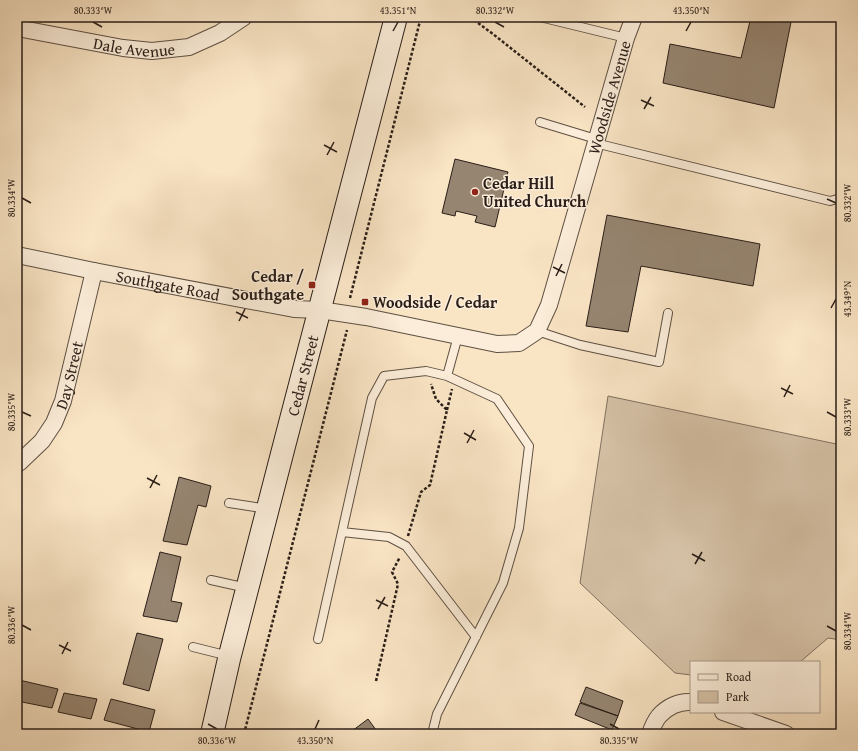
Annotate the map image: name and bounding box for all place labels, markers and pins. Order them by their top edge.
place label: Cedar Hill United Church [483,171,587,213]
marker: Cedar Hill United Church [470,187,480,197]
place label: Cedar / Southgate [232,264,304,306]
marker: Cedar / Southgate [307,280,317,290]
place label: Woodside / Cedar [373,290,498,314]
marker: Woodside / Cedar [360,297,370,307]

